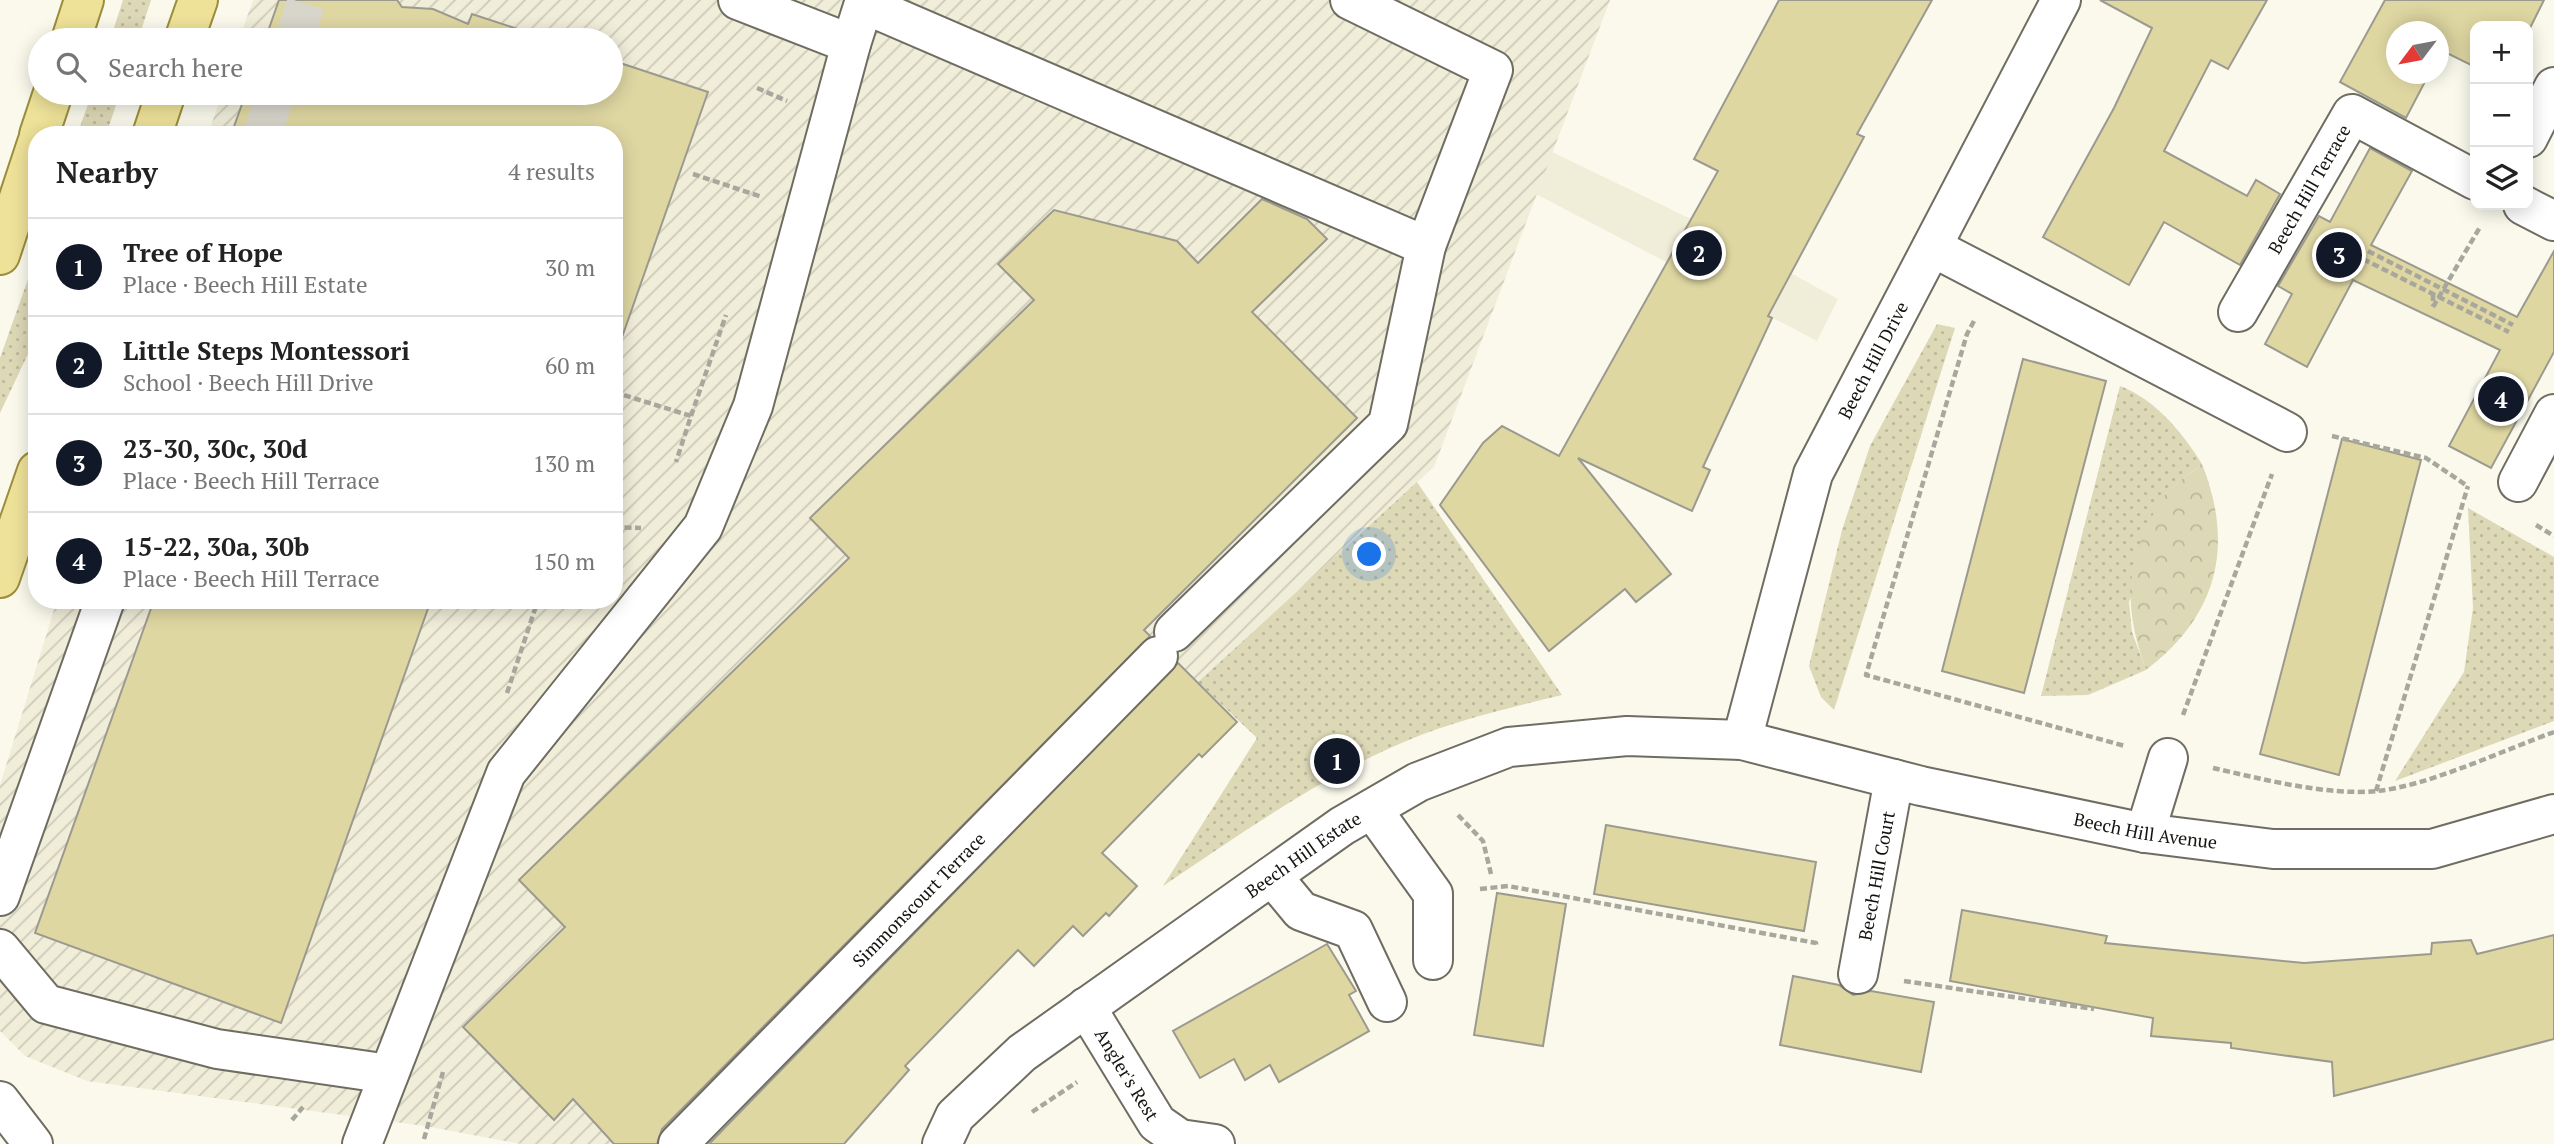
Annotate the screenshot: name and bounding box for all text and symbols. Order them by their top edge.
north arrow [2386,21,2449,84]
map controls [2470,21,2533,210]
button: + [2470,21,2533,84]
search box [28,28,623,105]
icon: search [52,48,90,86]
text: Search here [108,50,243,84]
button: − [2470,84,2533,147]
street label: Beech Hill Terrace [2262,120,2356,258]
button: layers [2470,147,2533,210]
text: Nearby [56,152,158,192]
text: 4 results [508,156,595,187]
pin: 2 [1676,227,1722,279]
pin: 3 [2316,229,2362,281]
text: Tree of Hope [123,235,283,269]
text: 1 [73,252,86,283]
text: 30 m [545,252,595,283]
text: Place · Beech Hill Estate [123,269,368,300]
street label: Beech Hill Drive [1832,297,1913,423]
text: Little Steps Montessori [123,333,410,367]
text: 2 [73,350,86,381]
text: 60 m [545,350,595,381]
text: School · Beech Hill Drive [123,367,374,398]
pin: 4 [2478,373,2524,425]
text: 23-30, 30c, 30d [123,431,308,465]
text: 3 [73,448,86,479]
text: 130 m [533,448,595,479]
text: Place · Beech Hill Terrace [123,465,380,496]
text: 15-22, 30a, 30b [123,529,309,563]
your location [1352,537,1386,571]
text: 4 [73,546,86,577]
text: 150 m [533,546,595,577]
text: Place · Beech Hill Terrace [123,563,380,594]
pin: 1 [1314,735,1360,787]
street label: Beech Hill Estate [1240,806,1365,903]
street label: Beech Hill Avenue [2072,806,2219,854]
street label: Beech Hill Court [1852,809,1900,942]
street label: Simmonscourt Terrace [847,827,990,972]
street label: Angler's Rest [1090,1024,1165,1125]

